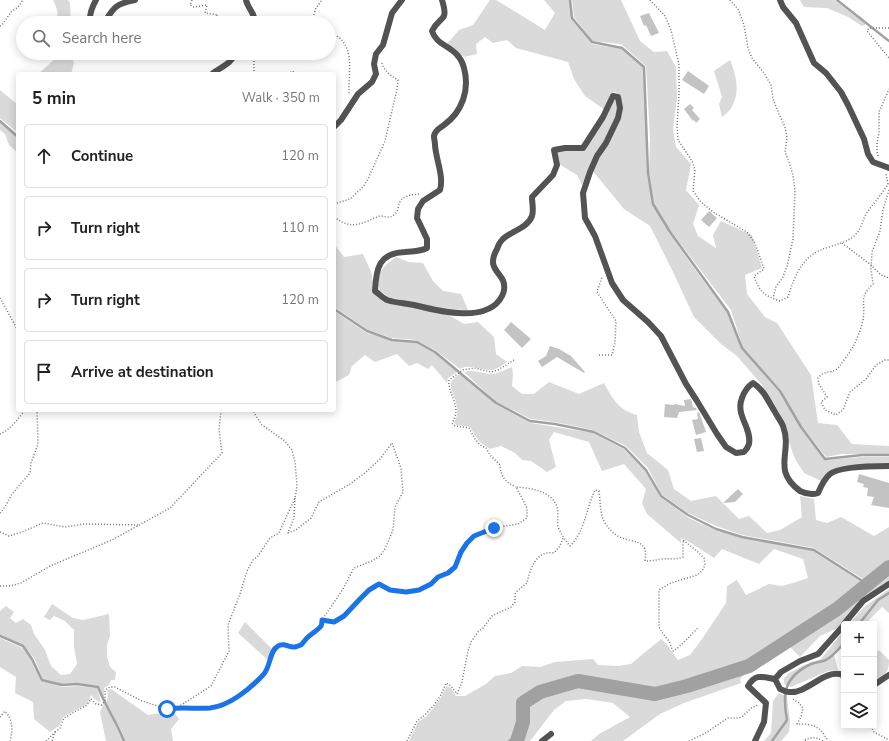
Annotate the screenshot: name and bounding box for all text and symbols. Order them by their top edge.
search box [16,16,336,60]
icon: search [30,27,52,49]
text: Search here [62,28,142,48]
text: 5 min [32,87,76,110]
text: Walk · 350 m [242,89,320,107]
icon: ahead [33,145,55,167]
text: Continue [71,146,133,166]
text: 120 m [281,147,319,165]
icon: right [33,217,55,239]
text: Turn right [71,218,140,238]
text: 110 m [281,219,319,237]
icon: right [33,289,55,311]
text: Turn right [71,290,140,310]
text: 120 m [281,291,319,309]
icon: arrive [33,361,55,383]
text: Arrive at destination [71,362,214,382]
route end [485,519,503,537]
map controls [841,621,877,729]
button: + [841,621,877,657]
button: − [841,657,877,693]
button: layers [841,693,877,729]
route start [158,700,176,718]

